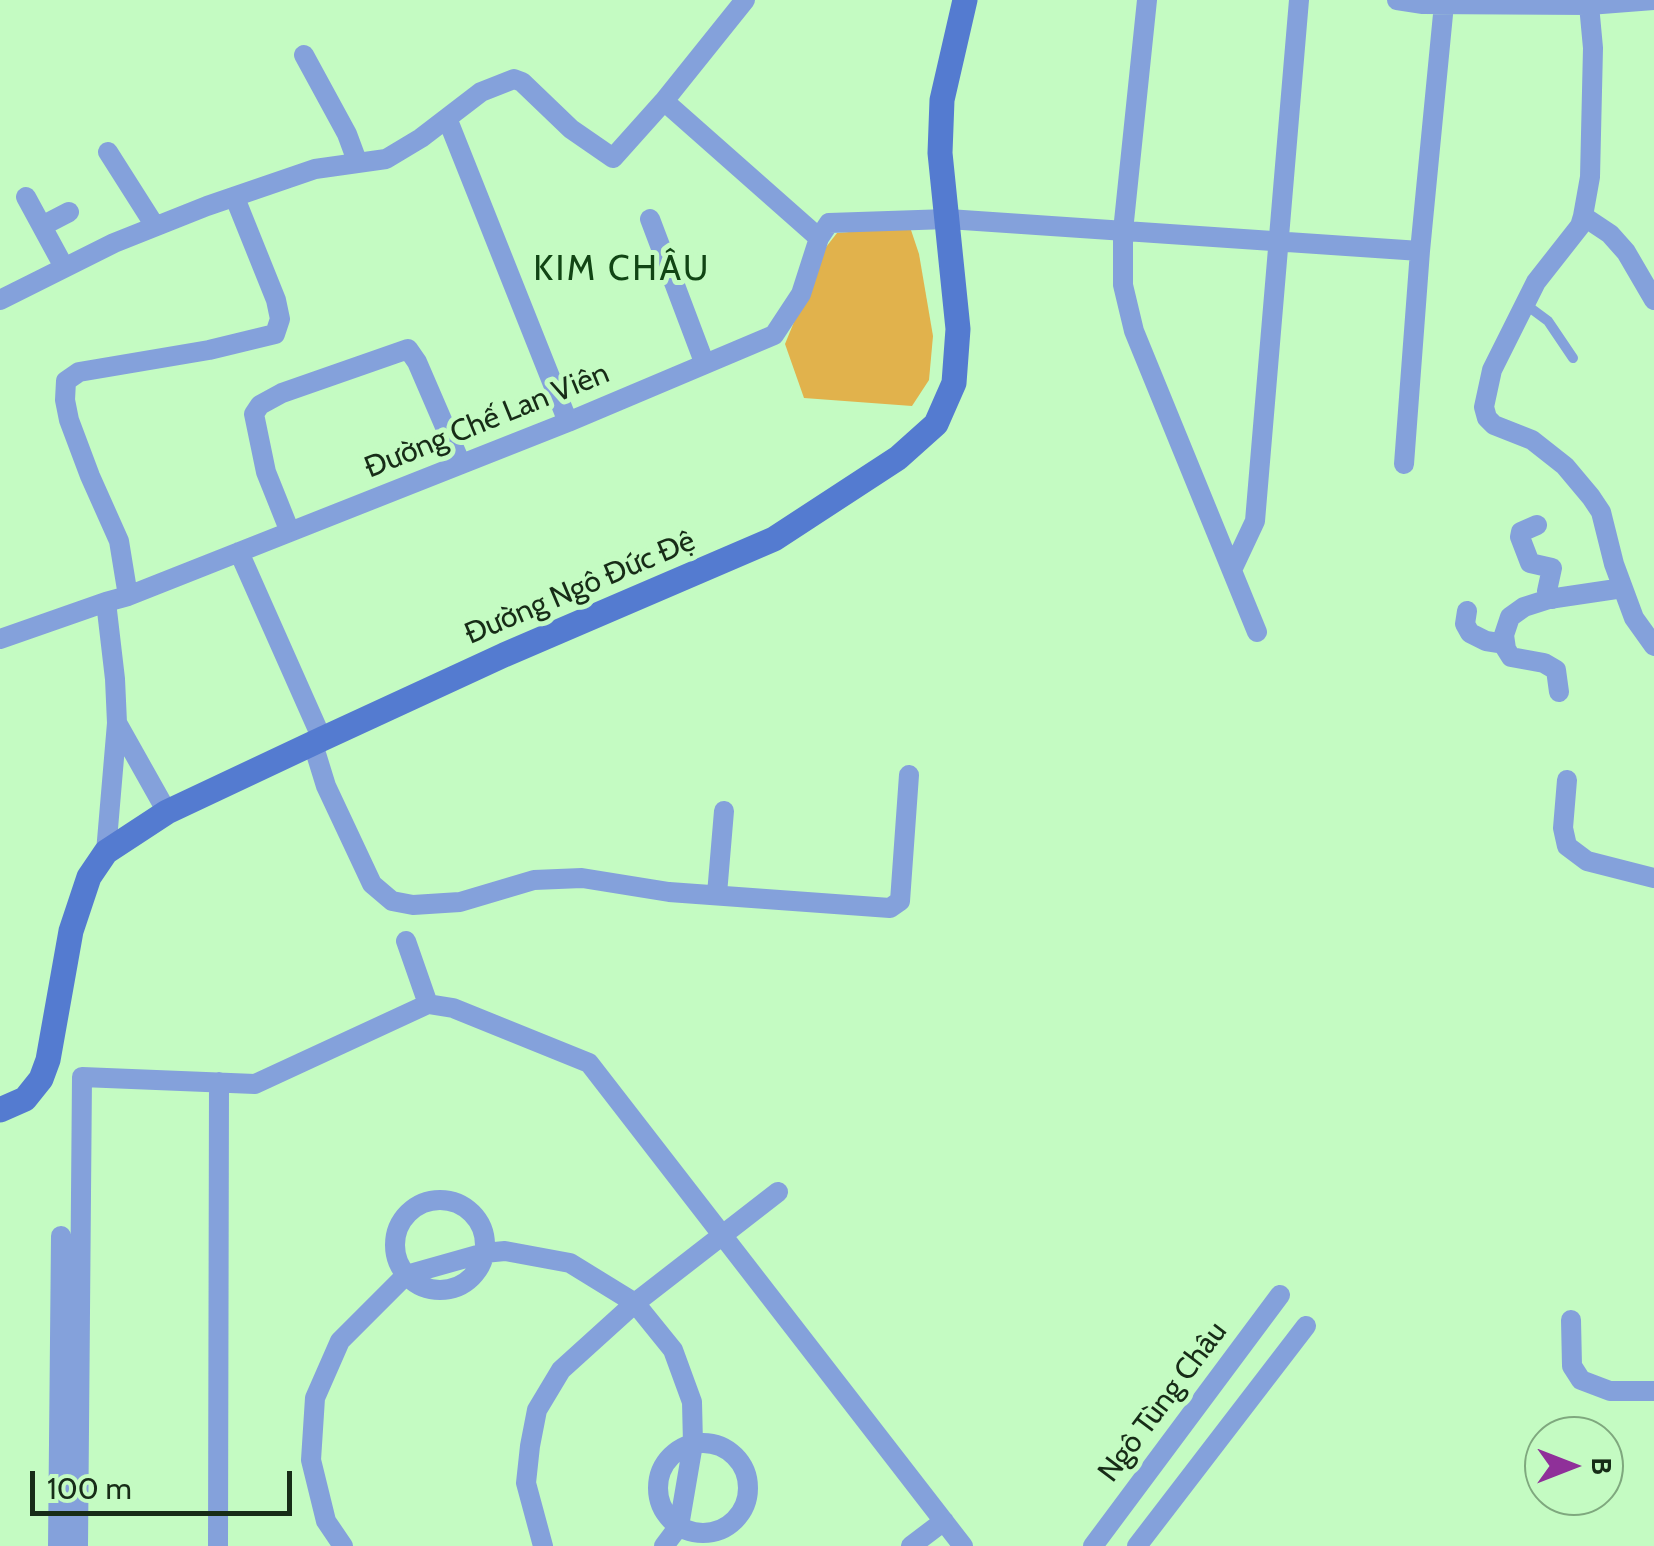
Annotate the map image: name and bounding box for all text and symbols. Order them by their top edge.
district label: KIM CHÂU [533,249,711,291]
street label: Đường Chế Lan Viên [360,356,614,486]
street label: Đường Ngô Đức Đệ [459,523,701,653]
street label: Ngô Tùng Châu [1091,1315,1235,1489]
north arrow [1524,1416,1624,1516]
scale bar [35,1451,298,1513]
text: B [1585,1457,1619,1475]
text: 100 m [47,1470,132,1507]

